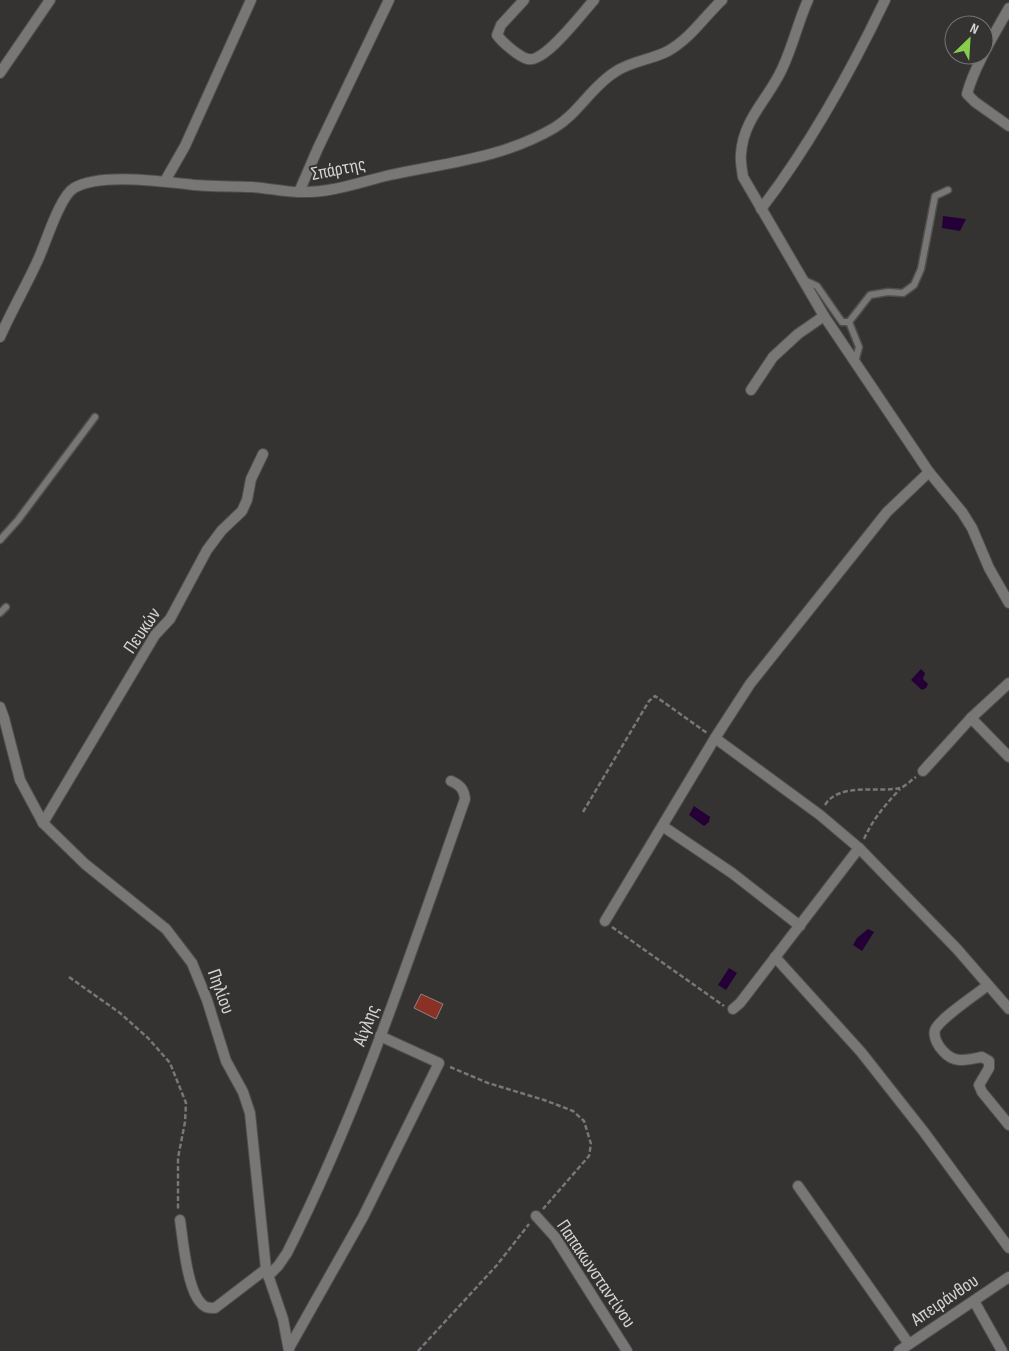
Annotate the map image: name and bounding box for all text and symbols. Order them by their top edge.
north arrow [944,15,994,65]
text: N [967,19,981,38]
street label: Σπάρτης [309,153,367,186]
street label: Πευκών [119,603,166,658]
street label: Πηλίου [202,966,239,1017]
street label: Αίγλης [348,1002,385,1050]
street label: Παπακωνσταντίνου [551,1215,640,1332]
street label: Απειράνθου [906,1269,983,1332]

